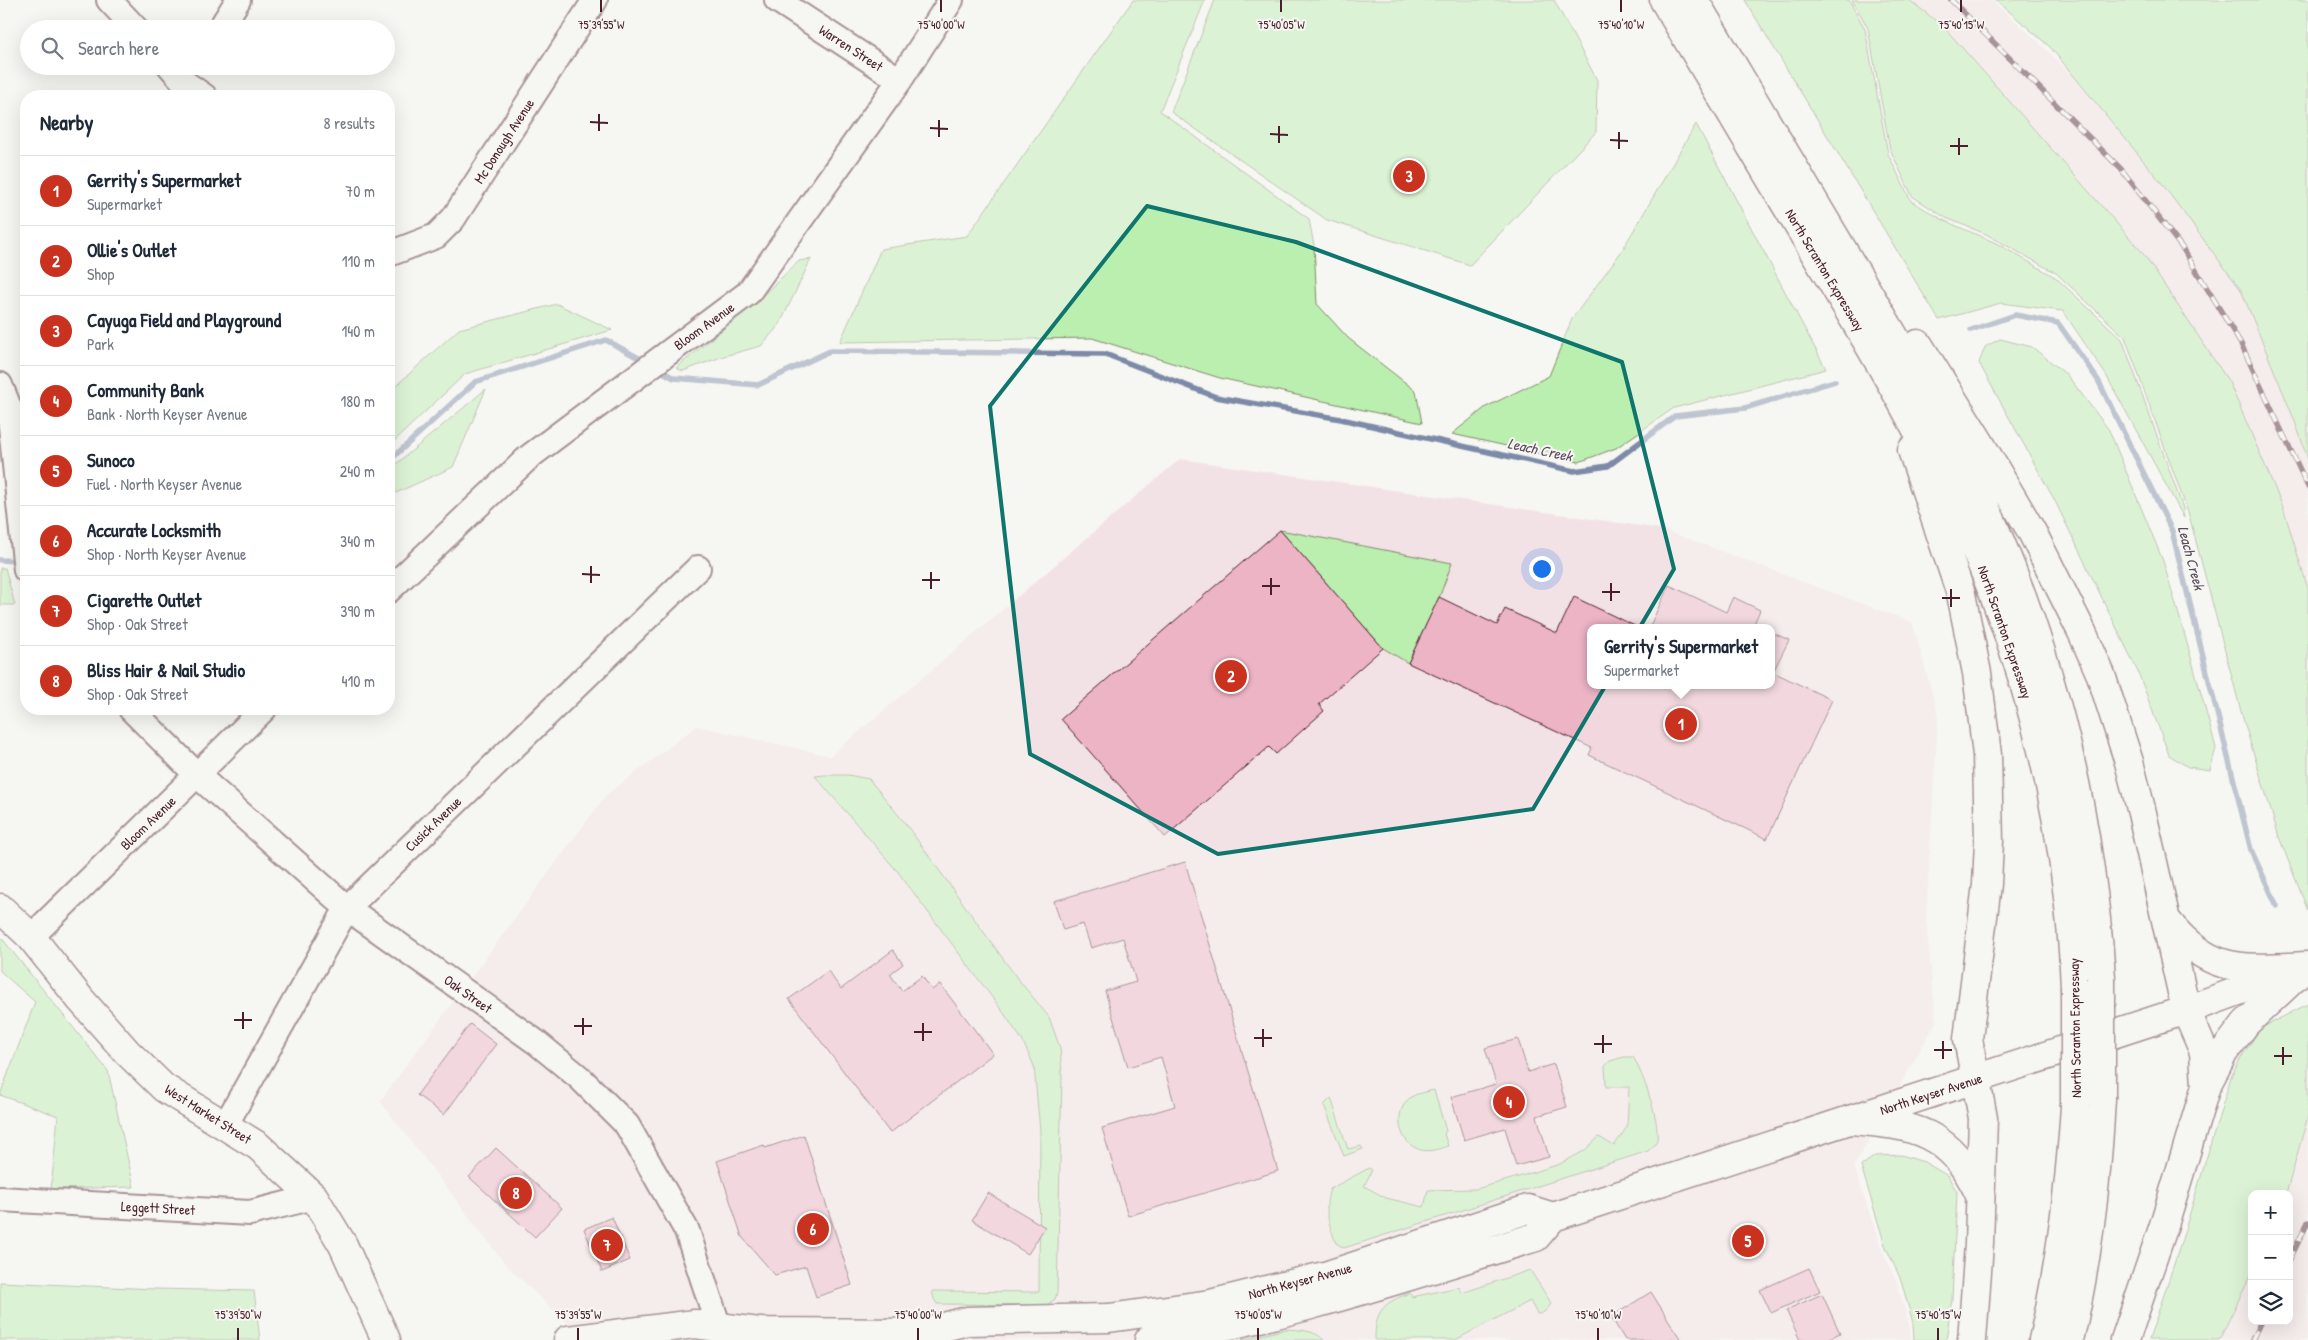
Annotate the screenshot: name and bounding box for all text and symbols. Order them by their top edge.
text: 75°39'55"W [578,16,625,33]
text: 75°40'00"W [917,16,965,33]
text: 75°40'05"W [1257,16,1305,33]
text: 75°40'10"W [1598,16,1645,33]
text: 75°40'15"W [1938,16,1985,33]
search box [20,20,395,75]
street label: Warren Street [816,20,887,75]
icon: search [38,34,66,62]
text: Search here [78,35,159,61]
street label: Mc Donough Avenue [469,94,539,187]
text: Nearby [40,108,93,137]
text: 8 results [323,112,375,134]
pin: 3 [1393,157,1425,195]
text: Gerrity's Supermarket [87,167,241,193]
text: 1 [53,180,59,202]
text: 70 m [345,180,375,202]
text: Supermarket [87,193,162,215]
street label: North Scranton Expressway [1780,205,1870,335]
text: Ollie's Outlet [87,237,176,263]
text: 2 [52,250,60,272]
text: 110 m [342,250,375,272]
text: Shop [87,263,114,285]
street label: Bloom Avenue [670,297,738,354]
text: Cayuga Field and Playground [87,307,281,333]
text: 3 [52,320,60,342]
text: 140 m [341,320,375,342]
text: Park [87,333,114,355]
text: Community Bank [87,377,204,403]
text: 4 [53,390,59,412]
text: 180 m [341,390,375,412]
text: Bank · North Keyser Avenue [87,403,247,425]
water label: Leach Creek [1506,432,1576,467]
text: Sunoco [87,447,135,473]
text: 5 [53,460,59,482]
text: 240 m [340,460,375,482]
text: Fuel · North Keyser Avenue [87,473,242,495]
text: Accurate Locksmith [87,517,221,543]
water label: Leach Creek [2173,524,2211,594]
text: 6 [53,530,59,552]
text: 340 m [340,530,375,552]
text: Shop · North Keyser Avenue [87,543,246,565]
your location [1529,556,1555,582]
street label: North Scranton Expressway [1973,563,2037,701]
text: Cigarette Outlet [87,587,201,613]
text: 7 [52,600,60,622]
text: 390 m [340,600,375,622]
text: Shop · Oak Street [87,613,188,635]
popup [1587,624,1775,689]
text: Gerrity's Supermarket [1604,633,1758,659]
text: Bliss Hair & Nail Studio [87,657,245,683]
pin: 2 [1215,657,1247,695]
text: Supermarket [1604,659,1679,681]
text: 8 [53,670,59,692]
text: 410 m [341,670,375,692]
text: Shop · Oak Street [87,683,188,705]
pin: 1 [1665,705,1697,743]
street label: Bloom Avenue [116,791,180,854]
street label: Cusick Avenue [400,792,465,855]
street label: North Scranton Expressway [2064,958,2086,1098]
street label: Oak Street [440,970,496,1017]
street label: North Keyser Avenue [1877,1068,1985,1120]
street label: West Market Street [161,1079,255,1148]
pin: 4 [1493,1083,1525,1121]
pin: 8 [500,1174,532,1212]
map controls [2248,1190,2293,1325]
button: + [2248,1190,2293,1235]
street label: Leggett Street [120,1196,196,1220]
pin: 6 [797,1210,829,1248]
pin: 5 [1732,1222,1764,1260]
pin: 7 [591,1226,623,1264]
button: − [2248,1235,2293,1280]
street label: North Keyser Avenue [1246,1257,1354,1304]
button: layers [2248,1280,2293,1325]
text: 75°39'50"W [214,1306,262,1323]
text: 75°39'55"W [555,1306,602,1323]
text: 75°40'00"W [894,1306,942,1323]
text: 75°40'05"W [1234,1306,1282,1323]
text: 75°40'10"W [1575,1306,1622,1323]
text: 75°40'15"W [1915,1306,1962,1323]

